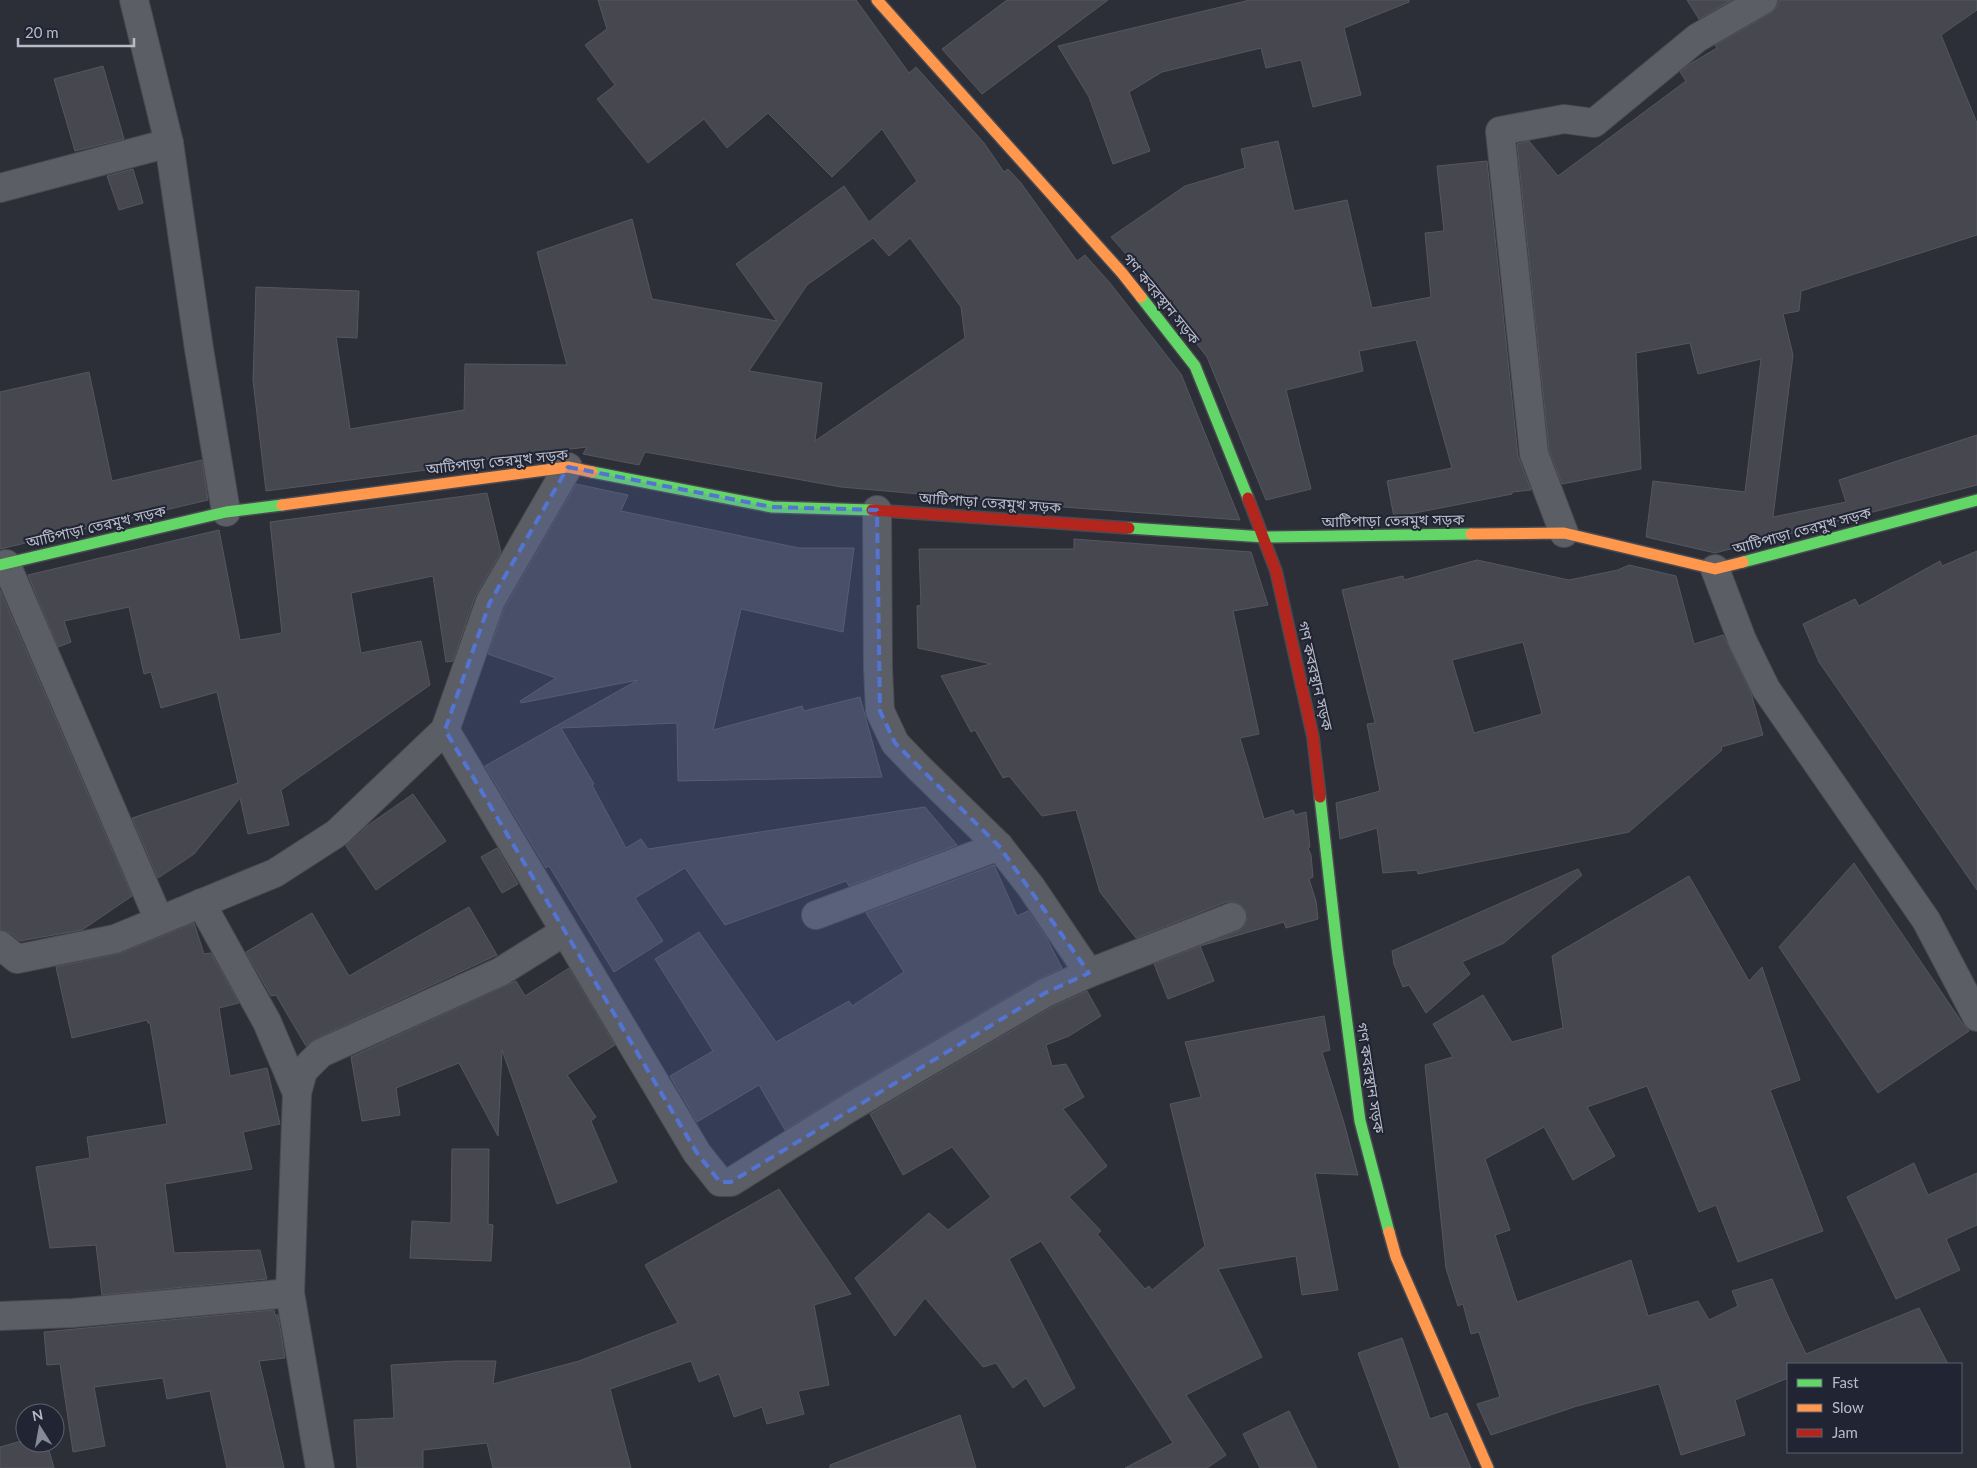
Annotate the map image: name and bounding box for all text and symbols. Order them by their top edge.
scale bar [18,15,134,47]
text: 20 m [25,23,59,41]
street label: গণ কবরস্থান সড়ক [1119,249,1205,348]
street label: আটিপাড়া তেরমুখ সড়ক [424,444,570,479]
street label: আটিপাড়া তেরমুখ সড়ক [917,488,1063,517]
street label: আটিপাড়া তেরমুখ সড়ক [23,501,168,552]
street label: আটিপাড়া তেরমুখ সড়ক [1729,503,1874,558]
street label: আটিপাড়া তেরমুখ সড়ক [1320,510,1465,531]
street label: গণ কবরস্থান সড়ক [1294,619,1338,733]
street label: গণ কবরস্থান সড়ক [1353,1021,1389,1135]
legend [1787,1363,1962,1453]
text: Fast [1832,1373,1859,1391]
text: Slow [1832,1398,1864,1416]
north arrow [15,1403,65,1453]
text: N [31,1405,44,1424]
text: Jam [1832,1423,1858,1441]

